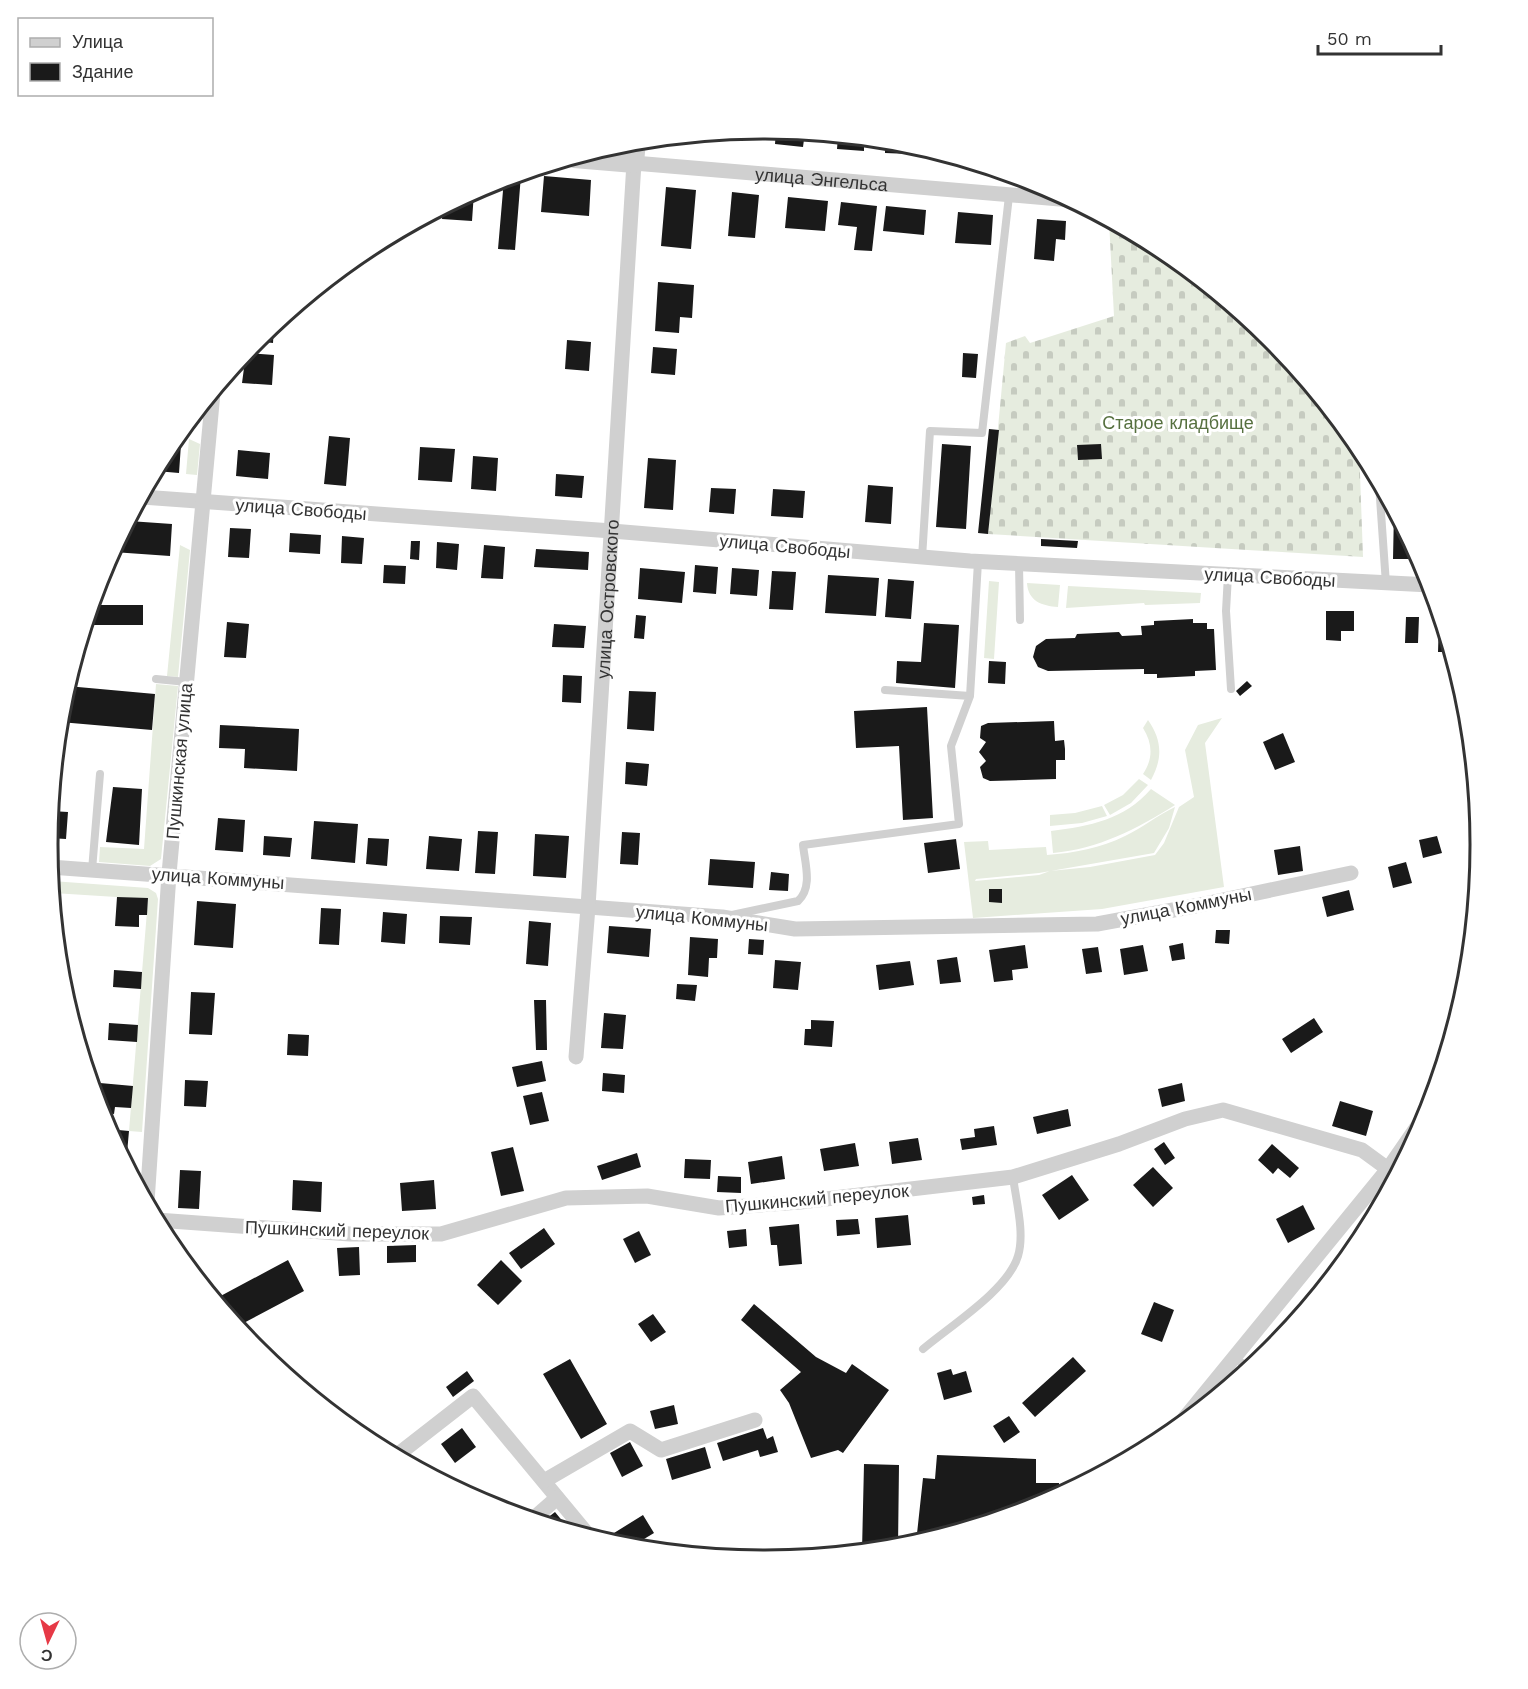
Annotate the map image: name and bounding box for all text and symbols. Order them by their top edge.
legend [18,18,213,96]
scale bar [1318,18,1441,56]
text: 50 m [1327,28,1372,49]
text: Улица [72,31,124,52]
text: Здание [72,61,133,82]
street label: улица Энгельса [754,163,890,195]
park label: Старое кладбище [1102,412,1254,433]
street label: улица Свободы [235,494,367,524]
street label: улица Островского [592,519,622,679]
street label: улица Свободы [719,530,851,562]
street label: улица Свободы [1204,563,1336,591]
street label: Пушкинская улица [162,681,196,840]
street label: улица Коммуны [151,863,285,893]
street label: улица Коммуны [1119,883,1253,929]
street label: улица Коммуны [635,901,769,935]
street label: Пушкинский переулок [724,1180,910,1216]
street label: Пушкинский переулок [245,1216,429,1244]
north arrow [18,1611,78,1671]
text: С [40,1645,53,1665]

